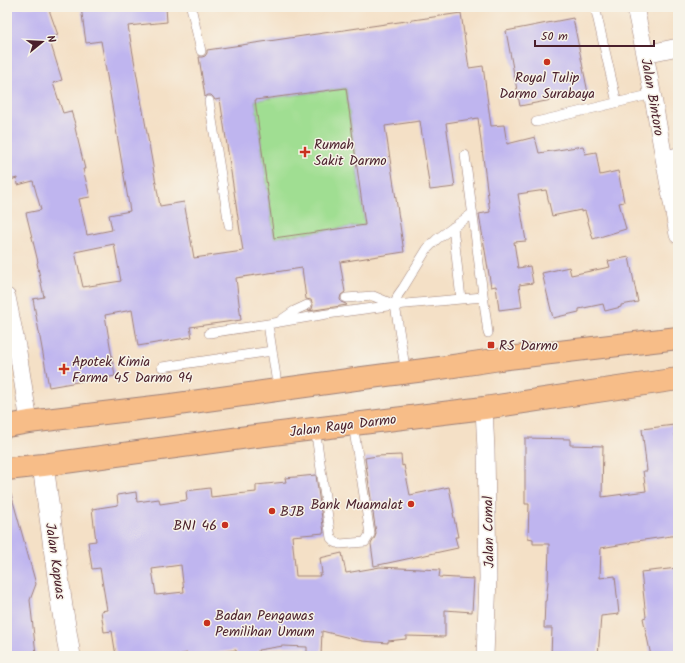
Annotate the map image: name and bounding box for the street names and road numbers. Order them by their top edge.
street label: Jalan Bintoro [634,57,670,138]
street label: Jalan Raya Darmo [288,409,398,443]
street label: Jalan Comal [477,495,501,568]
street label: Jalan Kapuas [39,521,71,601]

